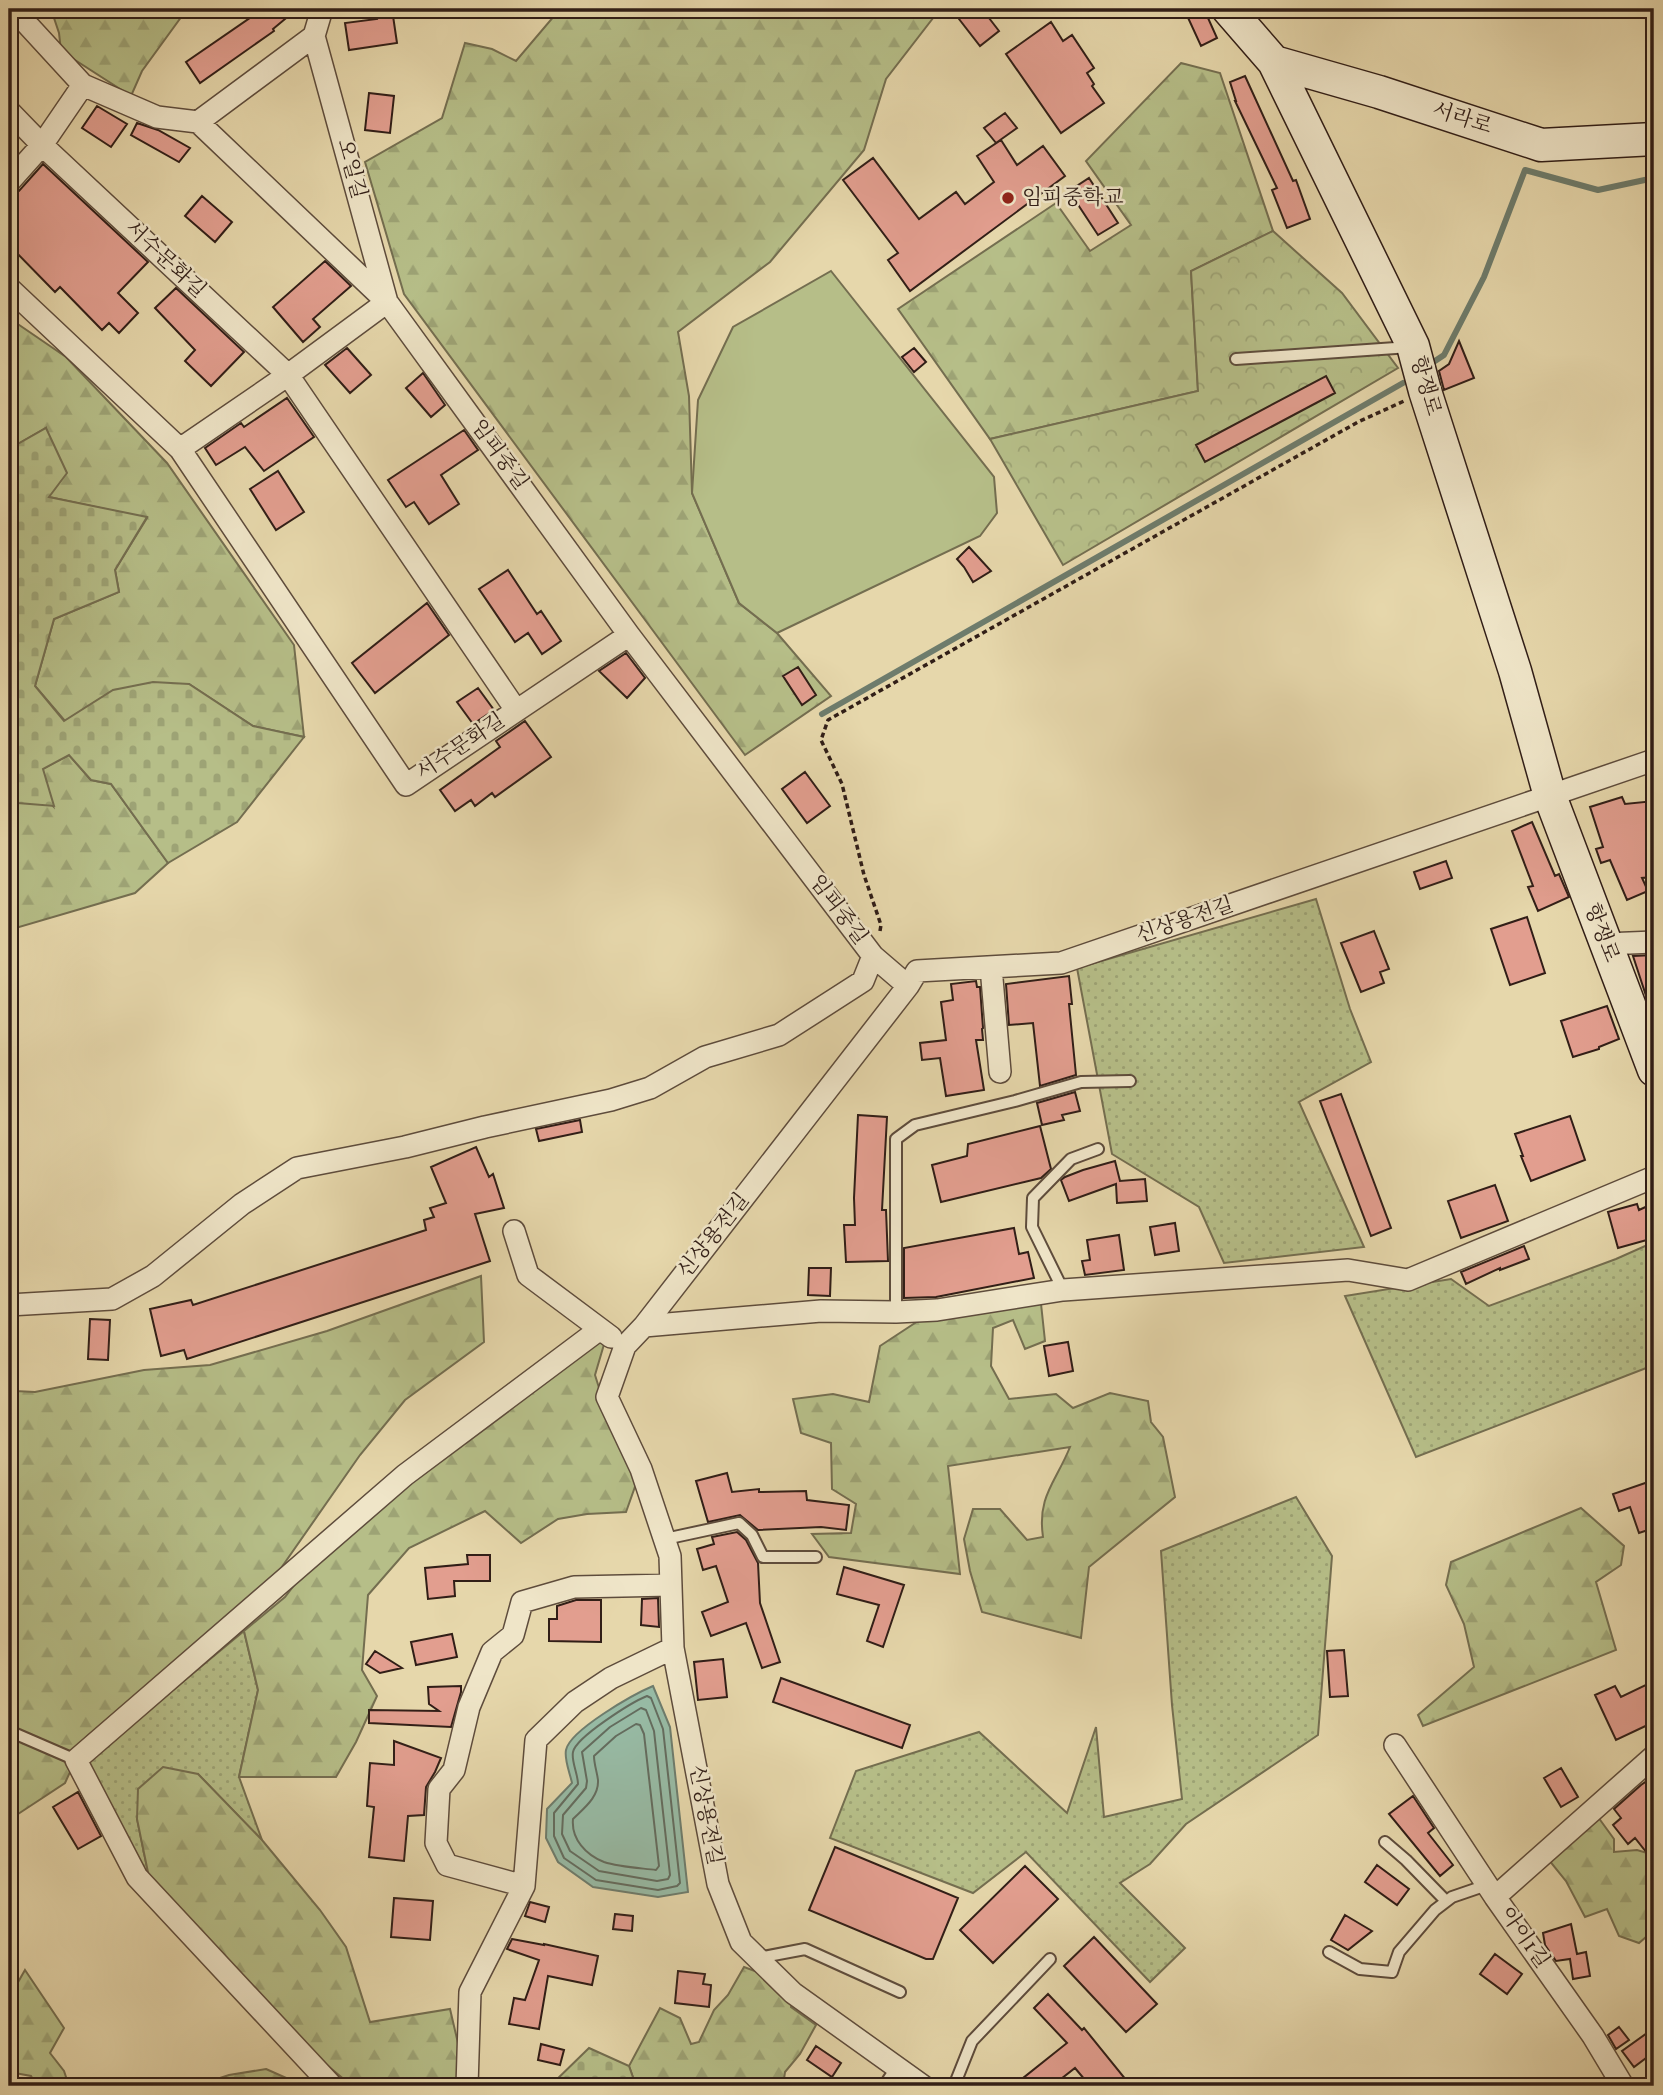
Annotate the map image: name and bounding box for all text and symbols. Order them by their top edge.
street label: 서라로 [1429,96,1495,142]
street label: 오일길 [329,136,373,202]
place label: 임피중학교 [1022,184,1123,213]
marker: 임피중학교 [1000,190,1016,206]
street label: 서수문화길 [118,215,212,305]
street label: 항쟁로 [1403,353,1447,419]
street label: 임피중길 [463,414,535,496]
street label: 서수문화길 [411,707,511,787]
street label: 임피중길 [802,869,874,951]
street label: 신상용전길 [1132,891,1238,951]
street label: 항쟁로 [1577,899,1625,967]
street label: 신상용전길 [671,1187,757,1285]
street label: 신상용전길 [681,1762,729,1868]
street label: 아이1길 [1492,1901,1556,1975]

